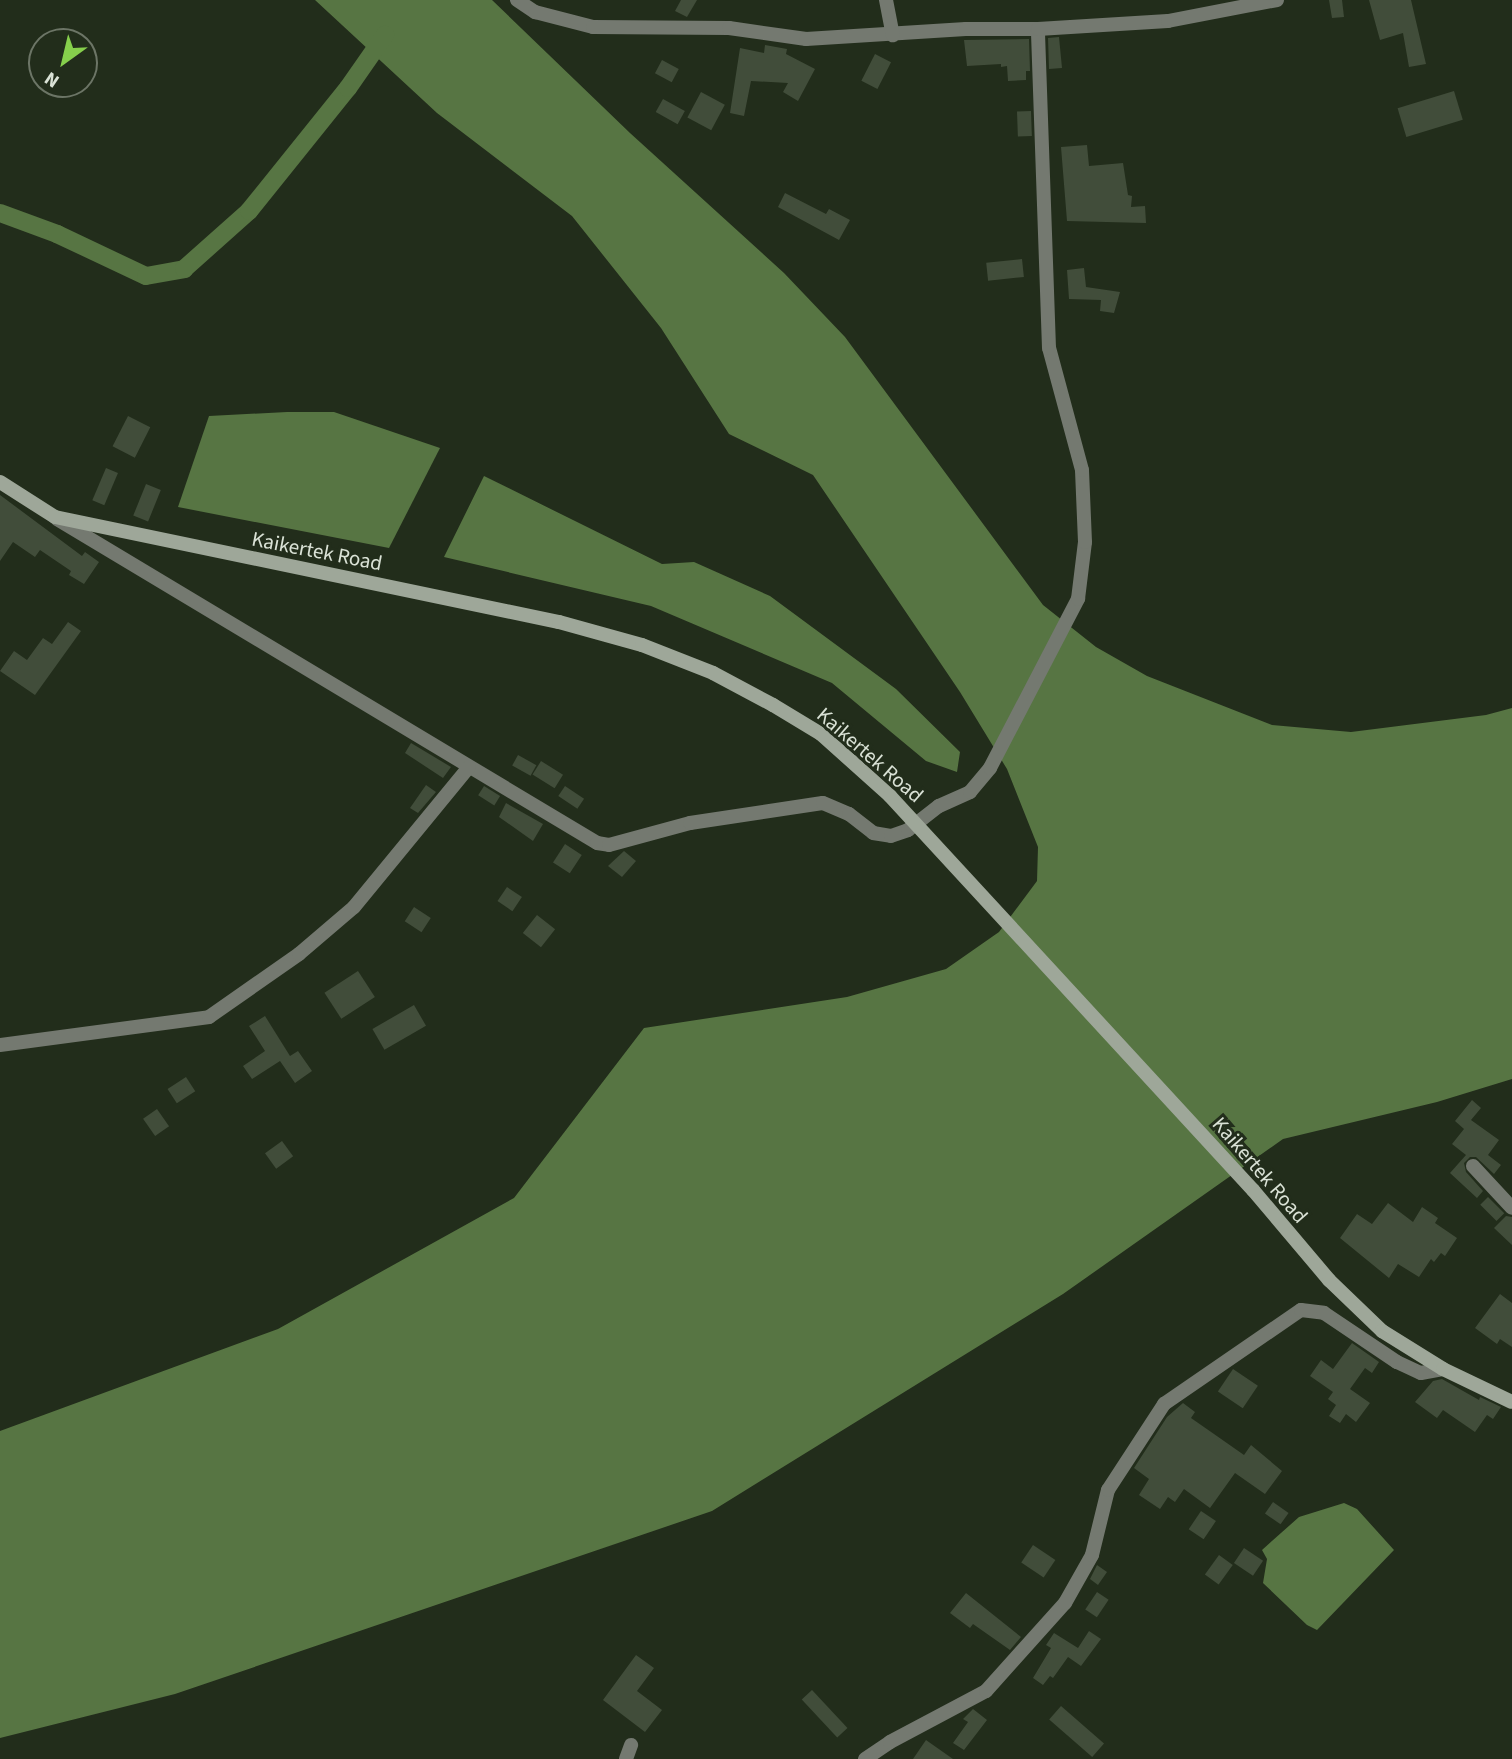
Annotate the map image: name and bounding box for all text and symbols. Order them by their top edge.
north arrow [28,28,98,98]
text: N [39,64,65,94]
street label: Kaikertek Road [250,526,384,576]
street label: Kaikertek Road [812,702,928,808]
street label: Kaikertek Road [1207,1112,1313,1228]

